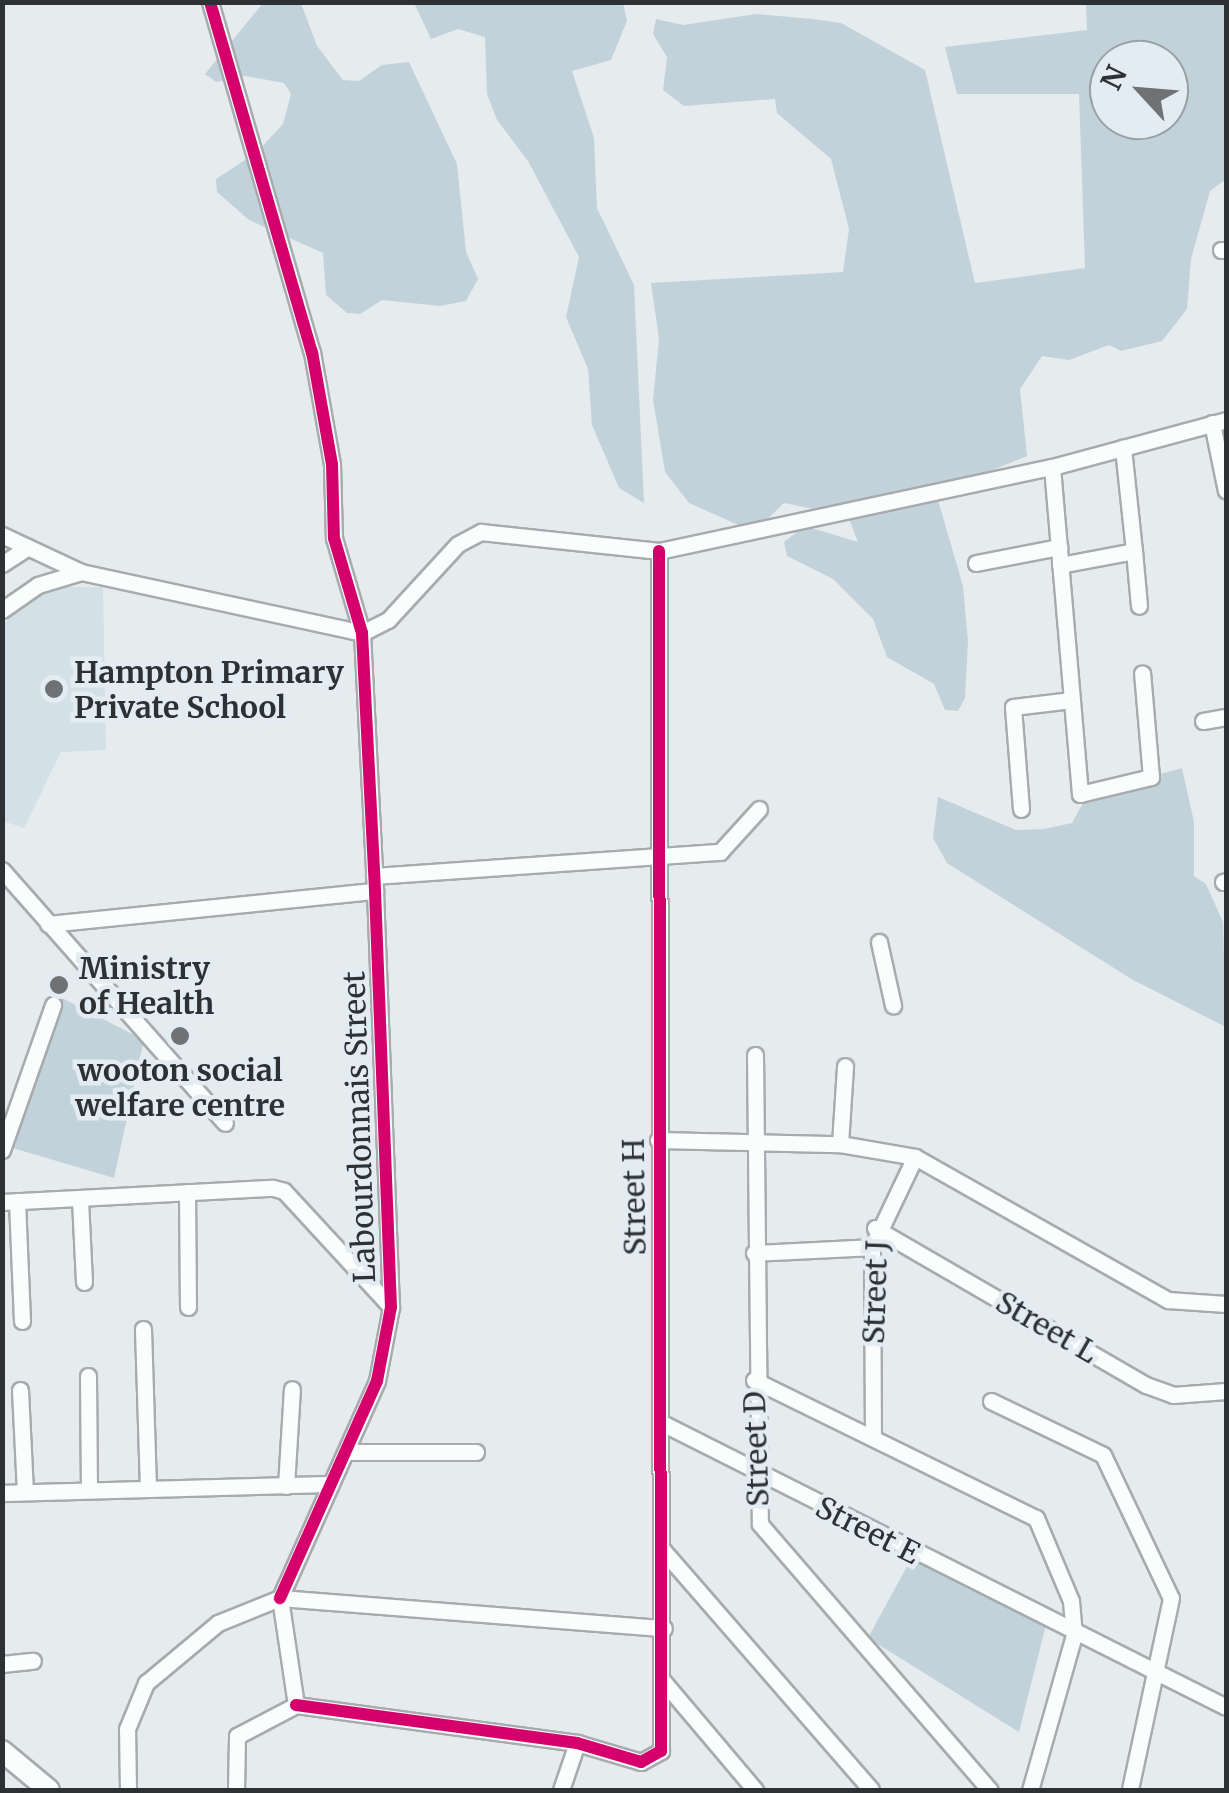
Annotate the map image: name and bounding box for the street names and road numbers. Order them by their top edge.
street label: Labourdonnais Street [336,971,382,1283]
street label: Street H [615,1138,653,1256]
street label: Street J [855,1239,895,1345]
street label: Street L [990,1284,1104,1370]
street label: Street D [736,1391,776,1507]
street label: Street E [810,1489,926,1571]

